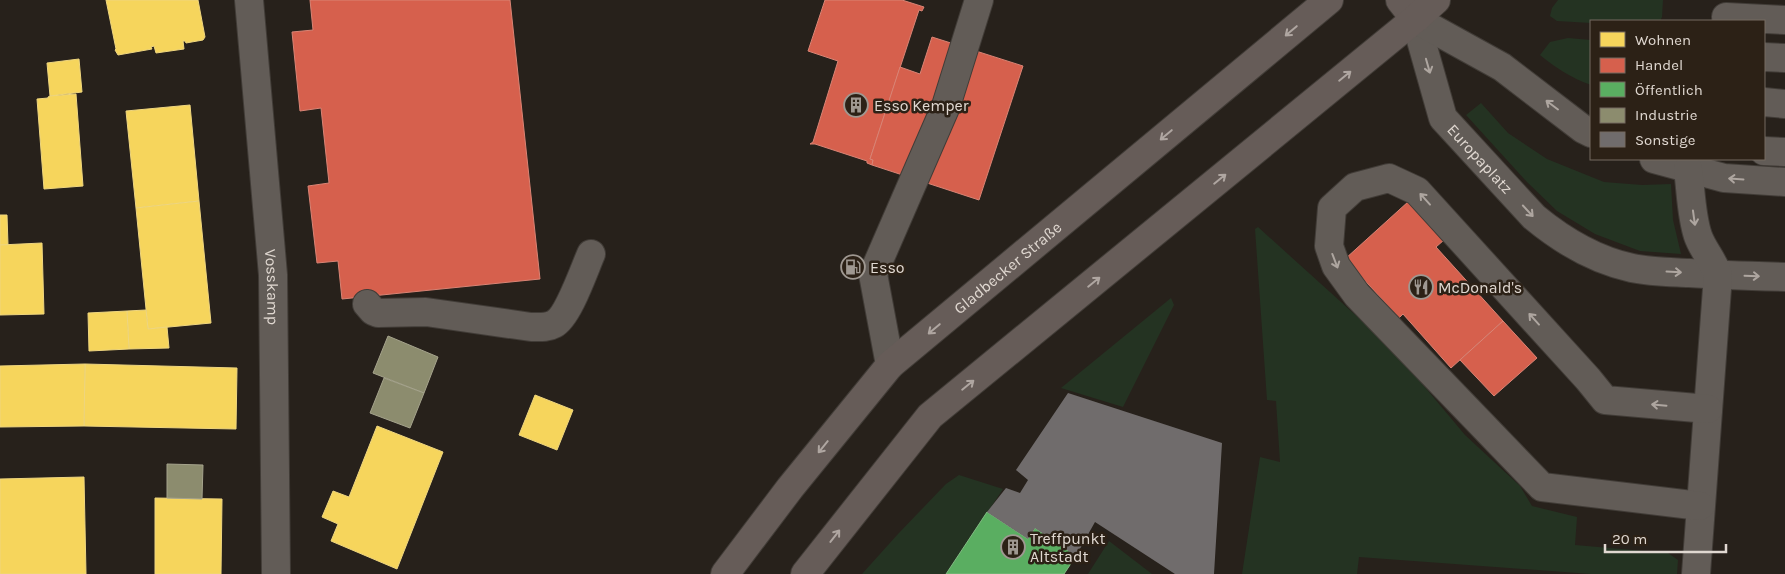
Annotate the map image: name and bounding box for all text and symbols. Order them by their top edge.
legend [1590,20,1765,160]
one-way arrow [1285,26,1298,37]
text: Wohnen [1635,31,1691,49]
text: Handel [1635,56,1683,74]
one-way arrow [1424,58,1433,74]
one-way arrow [1338,71,1351,82]
text: Öffentlich [1635,81,1703,99]
building icon: Esso Kemper [843,92,869,118]
place label: Esso Kemper [874,96,969,115]
one-way arrow [1545,100,1559,110]
text: Industrie [1635,106,1697,124]
street label: Europaplatz [1443,120,1517,198]
one-way arrow [1160,130,1173,141]
text: Sonstige [1635,131,1695,149]
one-way arrow [1213,174,1226,185]
one-way arrow [1729,174,1745,183]
one-way arrow [1419,192,1430,205]
one-way arrow [1522,204,1534,217]
one-way arrow [1689,209,1699,225]
street label: Gladbecker Straße [950,218,1065,318]
street label: Vosskamp [261,248,283,325]
one-way arrow [1331,253,1340,268]
fuel station icon: Esso [840,254,866,280]
place label: Esso [870,258,905,277]
one-way arrow [1666,268,1682,277]
one-way arrow [1743,271,1759,281]
restaurant icon: McDonald's [1408,274,1434,300]
one-way arrow [1087,277,1100,288]
place label: McDonald's [1438,278,1522,297]
one-way arrow [1528,313,1540,326]
one-way arrow [928,323,941,334]
one-way arrow [961,379,974,390]
one-way arrow [1651,400,1667,410]
one-way arrow [818,440,829,453]
scale bar [1605,522,1726,554]
one-way arrow [830,529,840,543]
place label: Treffpunkt Altstadt [1030,529,1106,566]
text: 20 m [1612,530,1647,548]
building icon: Treffpunkt Altstadt [1000,534,1026,560]

